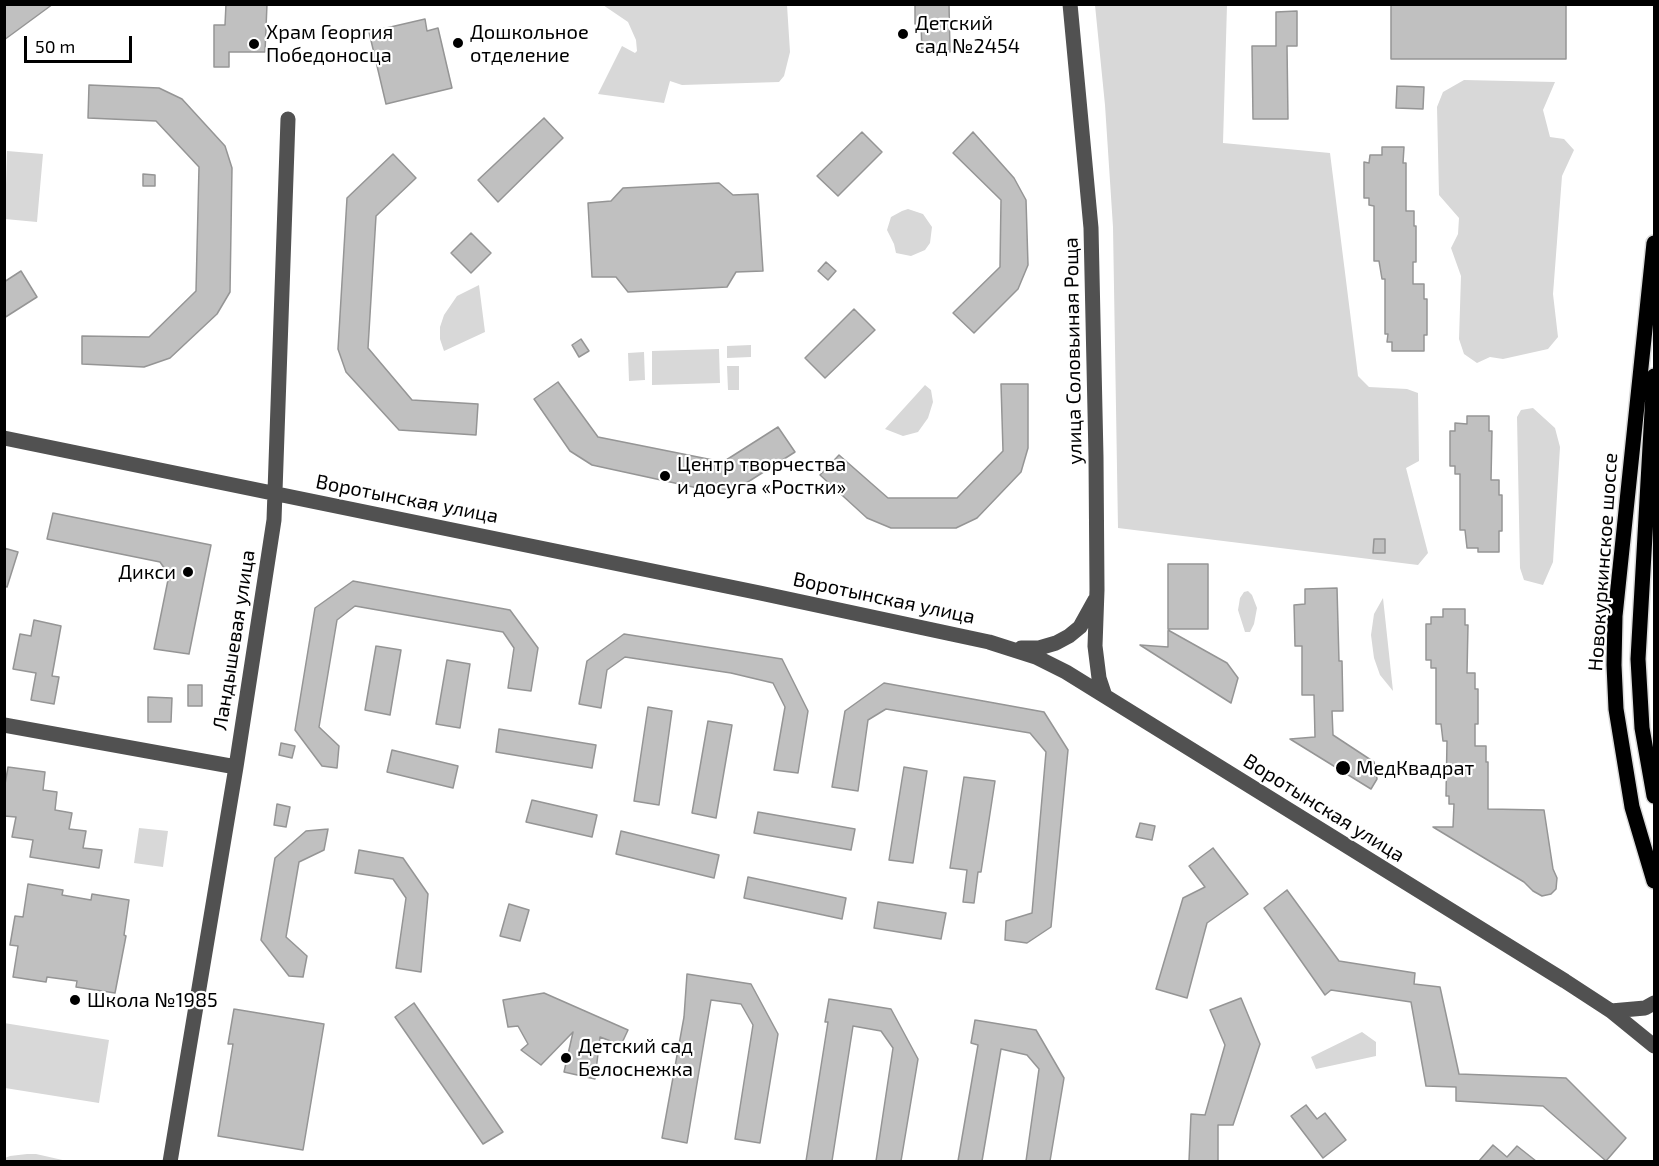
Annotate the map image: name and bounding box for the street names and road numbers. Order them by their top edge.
street label: улица Соловьиная Роща [1059,237,1087,465]
street label: Новокуркинское шоссе [1583,452,1623,672]
street label: Воротынская улица [314,470,500,528]
street label: Ландышевая улица [208,548,260,732]
street label: Воротынская улица [791,567,977,629]
street label: Воротынская улица [1239,749,1409,867]

